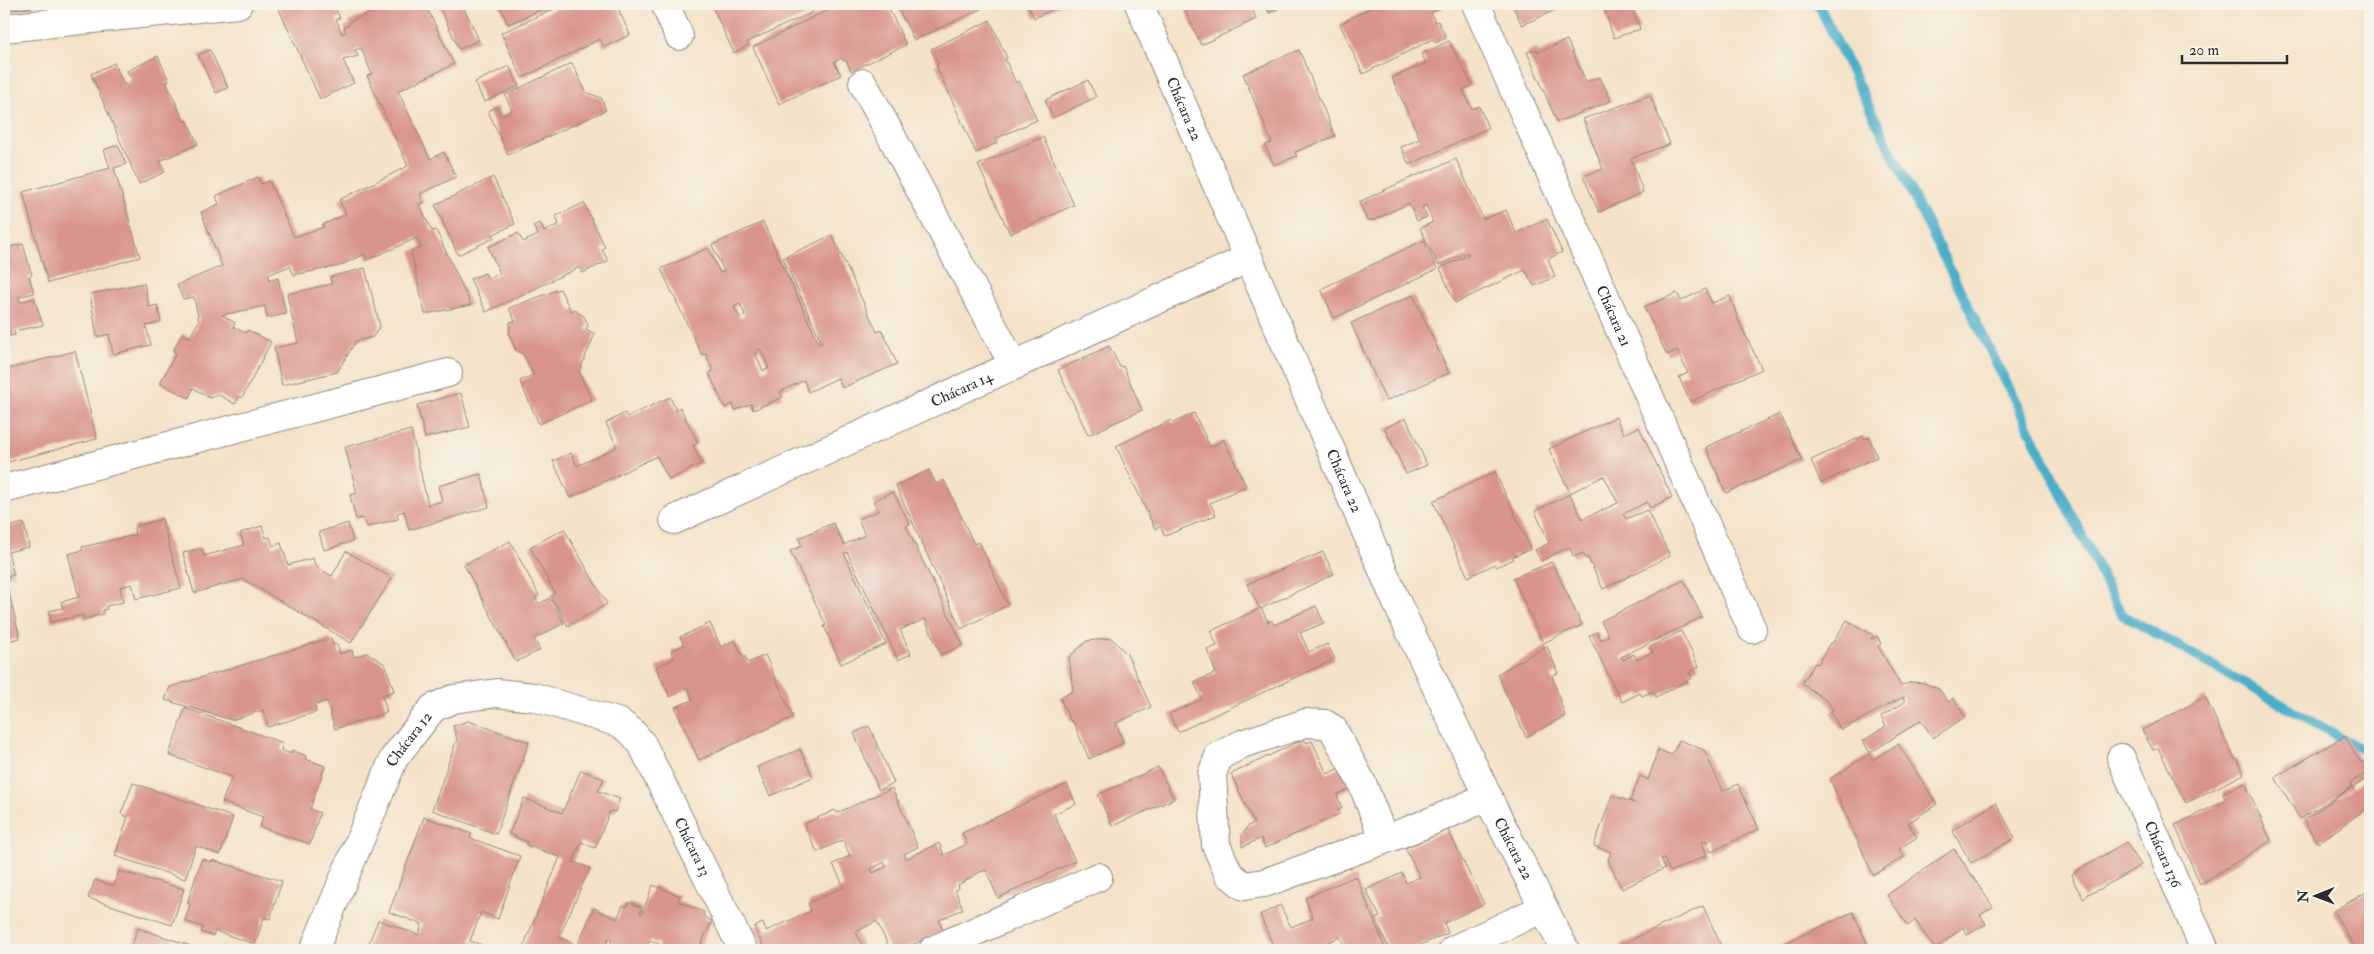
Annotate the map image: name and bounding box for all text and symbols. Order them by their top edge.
scale bar [2182,32,2286,64]
text: 20 m [2189,41,2219,60]
street label: Chácara 22 [1162,74,1206,144]
street label: Chácara 21 [1591,282,1635,350]
street label: Chácara 14 [928,367,996,412]
street label: Chácara 22 [1322,446,1366,516]
street label: Chácara 12 [382,708,437,770]
street label: Chácara 13 [670,814,714,880]
street label: Chácara 22 [1489,814,1537,883]
street label: Chácara 136 [2140,818,2186,892]
north arrow [2292,872,2342,922]
text: N [2295,889,2312,904]

